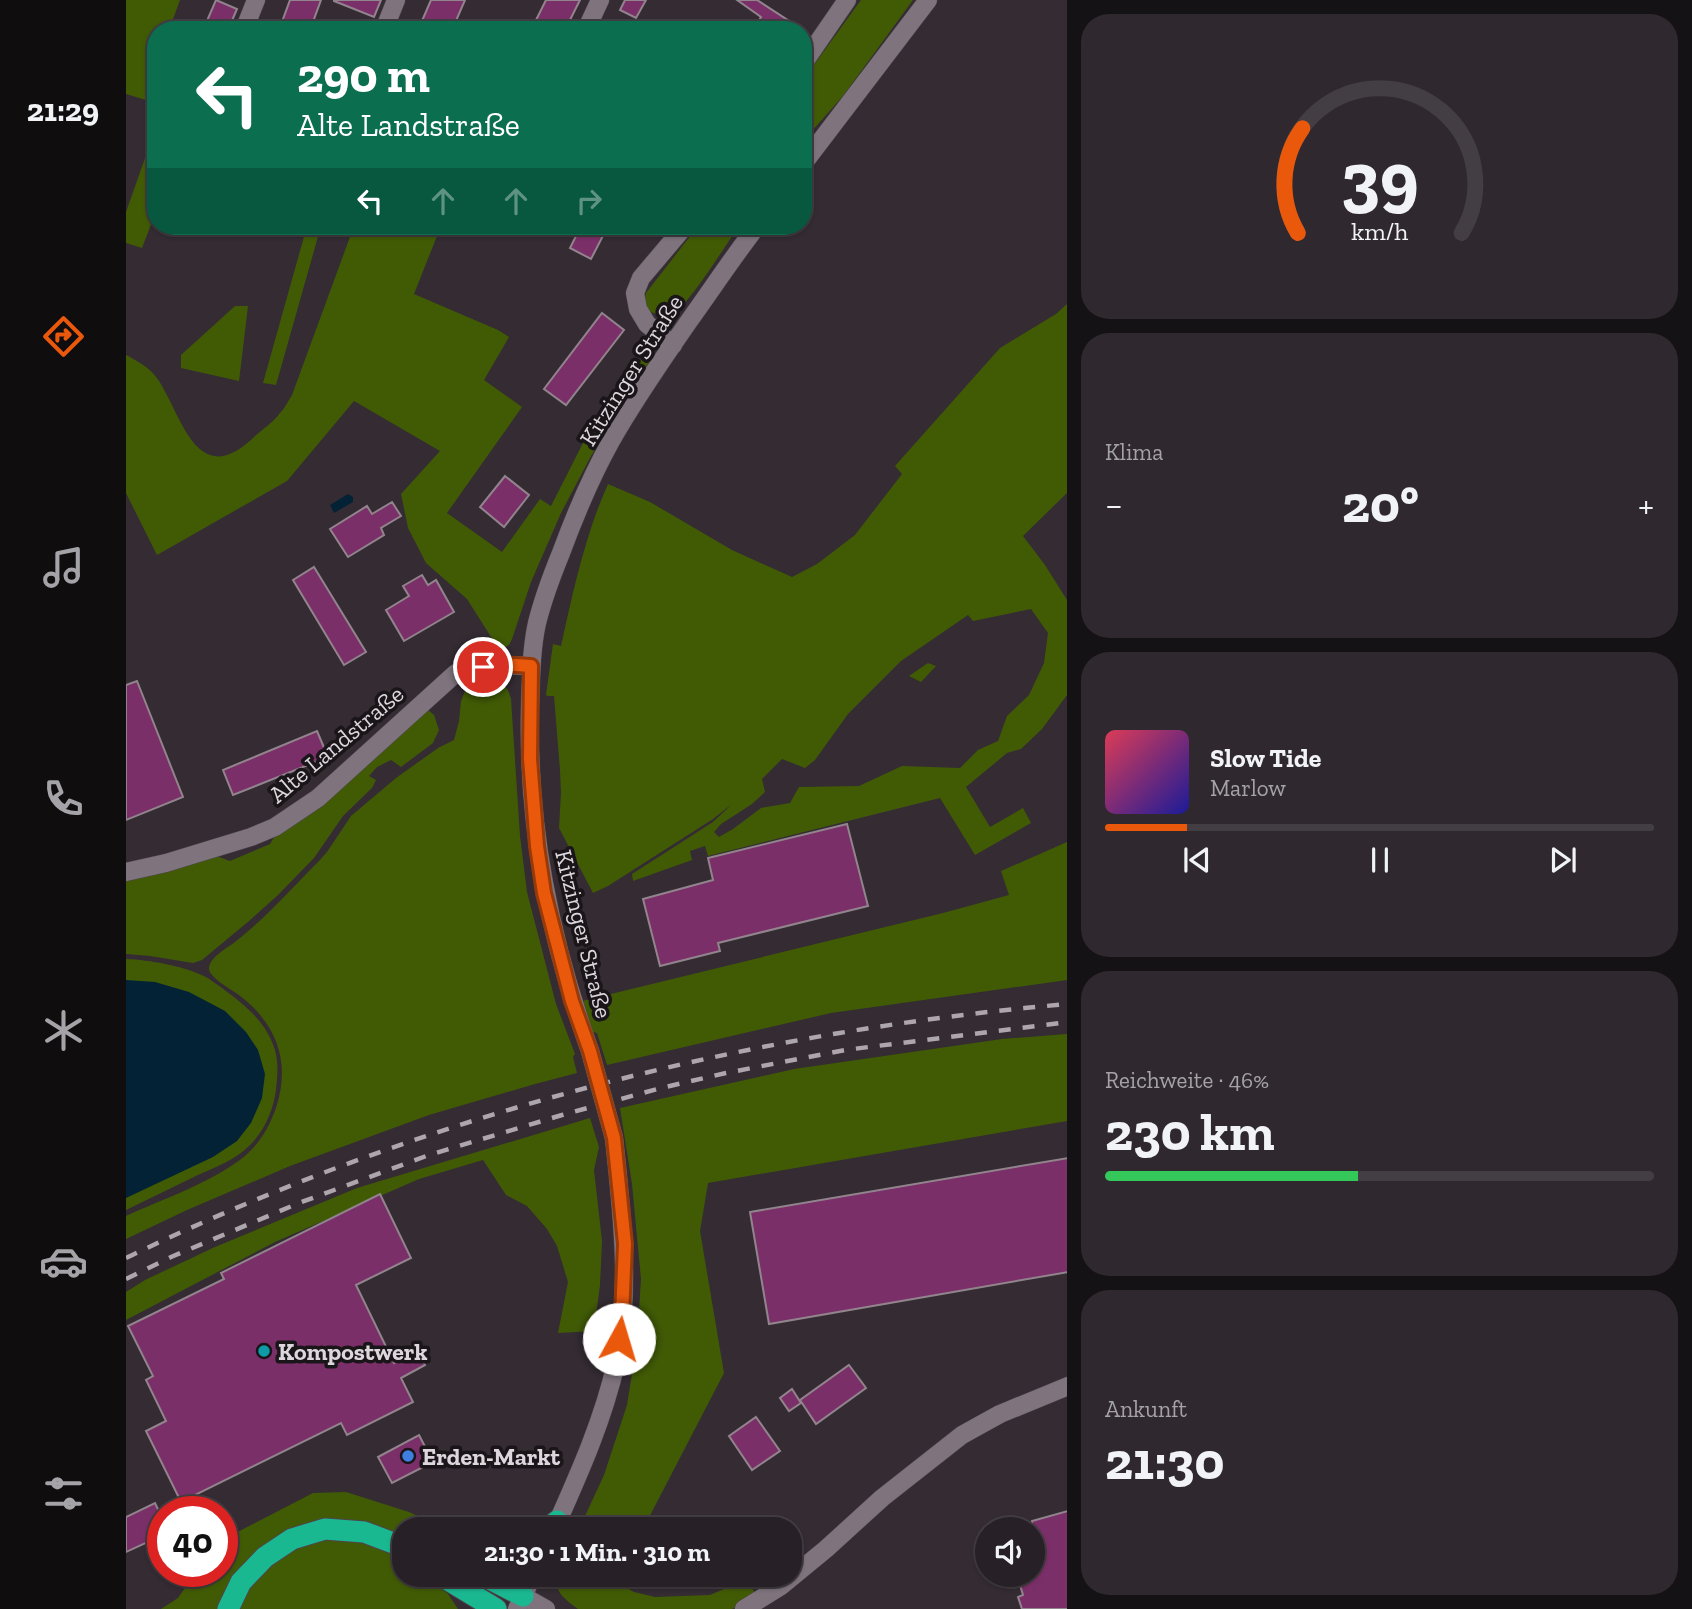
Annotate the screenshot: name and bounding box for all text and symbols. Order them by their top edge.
text: 290 m [297,46,430,105]
icon: left [182,49,273,140]
text: 21:29 [27,91,99,129]
text: Alte Landstraße [297,106,520,144]
text: 39 [1341,134,1418,222]
icon: left [351,182,389,220]
icon: ahead [424,182,462,220]
icon: ahead [497,182,535,220]
icon: right [570,182,608,220]
text: km/h [1351,215,1408,245]
street label: Kitzinger Straße [573,289,689,451]
icon: directions [39,312,88,361]
text: Klima [1105,438,1163,466]
text: 20° [1342,473,1419,535]
text: − [1105,482,1123,528]
text: + [1638,482,1654,528]
icon: music [39,543,88,592]
pin [453,637,513,697]
icon: arrive [464,648,502,686]
street label: Alte Landstraße [263,679,409,809]
text: Slow Tide [1210,742,1321,774]
icon: phone [39,774,88,823]
text: Marlow [1210,774,1286,802]
icon: previous [1178,841,1216,879]
icon: pause [1361,841,1399,879]
icon: next [1544,841,1582,879]
street label: Kitzinger Straße [549,847,619,1021]
icon: climate [39,1006,88,1055]
text: Reichweite · 46% [1105,1066,1269,1094]
text: 230 km [1105,1101,1275,1163]
icon: car [39,1237,88,1286]
position arrow [582,1302,656,1376]
place label: Kompostwerk [278,1337,427,1366]
marker: Kompostwerk [256,1343,272,1359]
text: Ankunft [1105,1395,1187,1423]
text: 21:30 [1105,1430,1225,1492]
place label: Erden-Markt [422,1442,561,1471]
marker: Erden-Markt [400,1448,416,1464]
icon: filters [39,1469,88,1518]
speed limit sign: 40 [147,1496,238,1587]
map controls [975,1517,1045,1587]
button: sound [975,1517,1045,1587]
text: 21:30 · 1 Min. · 310 m [484,1536,710,1568]

